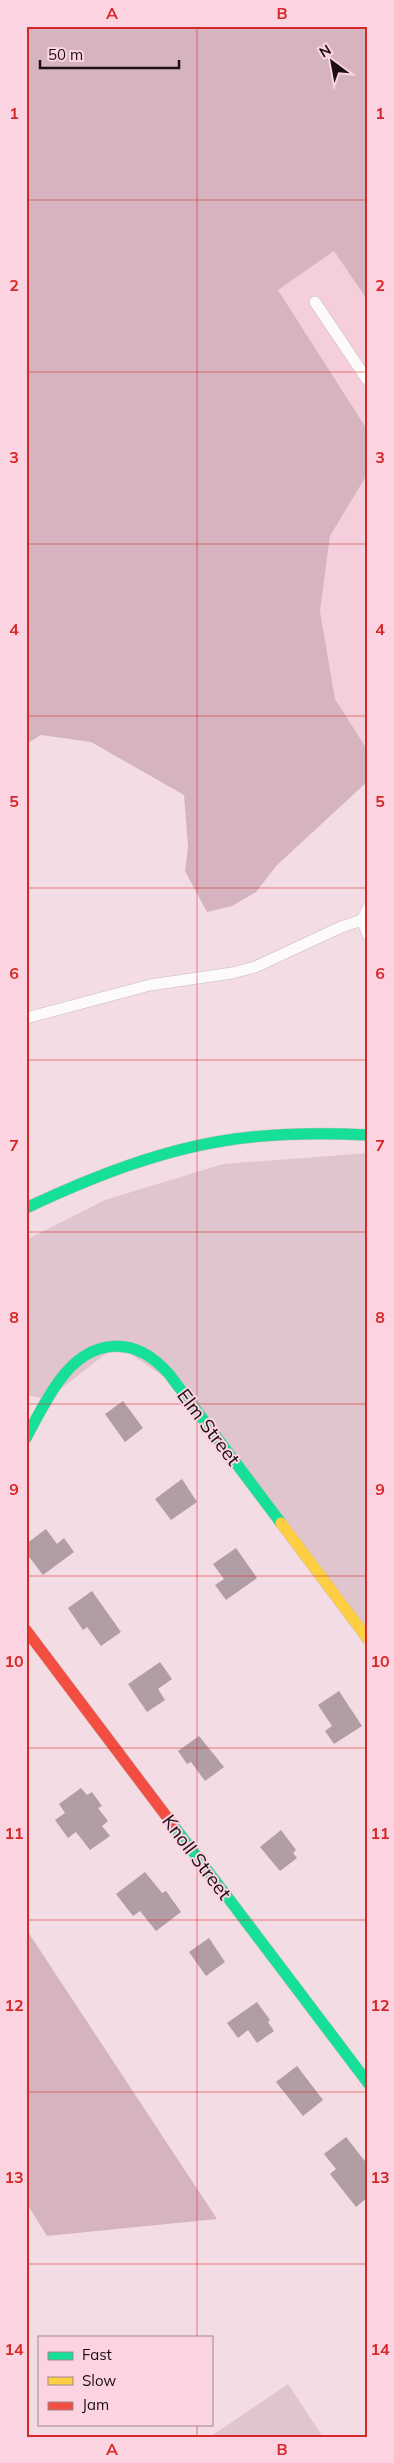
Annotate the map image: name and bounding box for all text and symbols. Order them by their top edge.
text: A [106,3,118,23]
text: B [276,3,288,23]
scale bar [40,38,179,70]
north arrow [306,38,356,88]
text: N [316,41,334,61]
text: 50 m [48,45,83,64]
text: 1 [9,103,19,123]
text: 1 [375,103,385,123]
text: 2 [9,275,19,295]
text: 2 [375,275,385,295]
text: 3 [9,447,19,467]
text: 3 [375,447,385,467]
text: 4 [9,619,19,639]
text: 4 [375,619,385,639]
text: 5 [9,791,19,811]
text: 5 [375,791,385,811]
text: 6 [9,963,19,983]
text: 6 [375,963,385,983]
text: 7 [9,1135,19,1155]
text: 7 [375,1135,385,1155]
text: 8 [9,1307,19,1327]
text: 8 [375,1307,385,1327]
street label: Elm Street [172,1384,246,1470]
text: 9 [9,1479,19,1499]
text: 9 [375,1479,385,1499]
text: 10 [4,1651,24,1671]
text: 10 [370,1651,390,1671]
street label: Knoll Street [157,1810,237,1905]
text: 11 [4,1823,24,1843]
text: 11 [370,1823,390,1843]
text: 12 [4,1995,24,2015]
text: 12 [370,1995,390,2015]
text: 13 [4,2167,24,2187]
text: 13 [370,2167,390,2187]
legend [38,2336,212,2426]
text: 14 [4,2339,24,2359]
text: 14 [370,2339,390,2359]
text: Fast [82,2345,112,2364]
text: Slow [82,2371,116,2390]
text: Jam [82,2395,109,2414]
text: A [106,2439,118,2459]
text: B [276,2439,288,2459]

